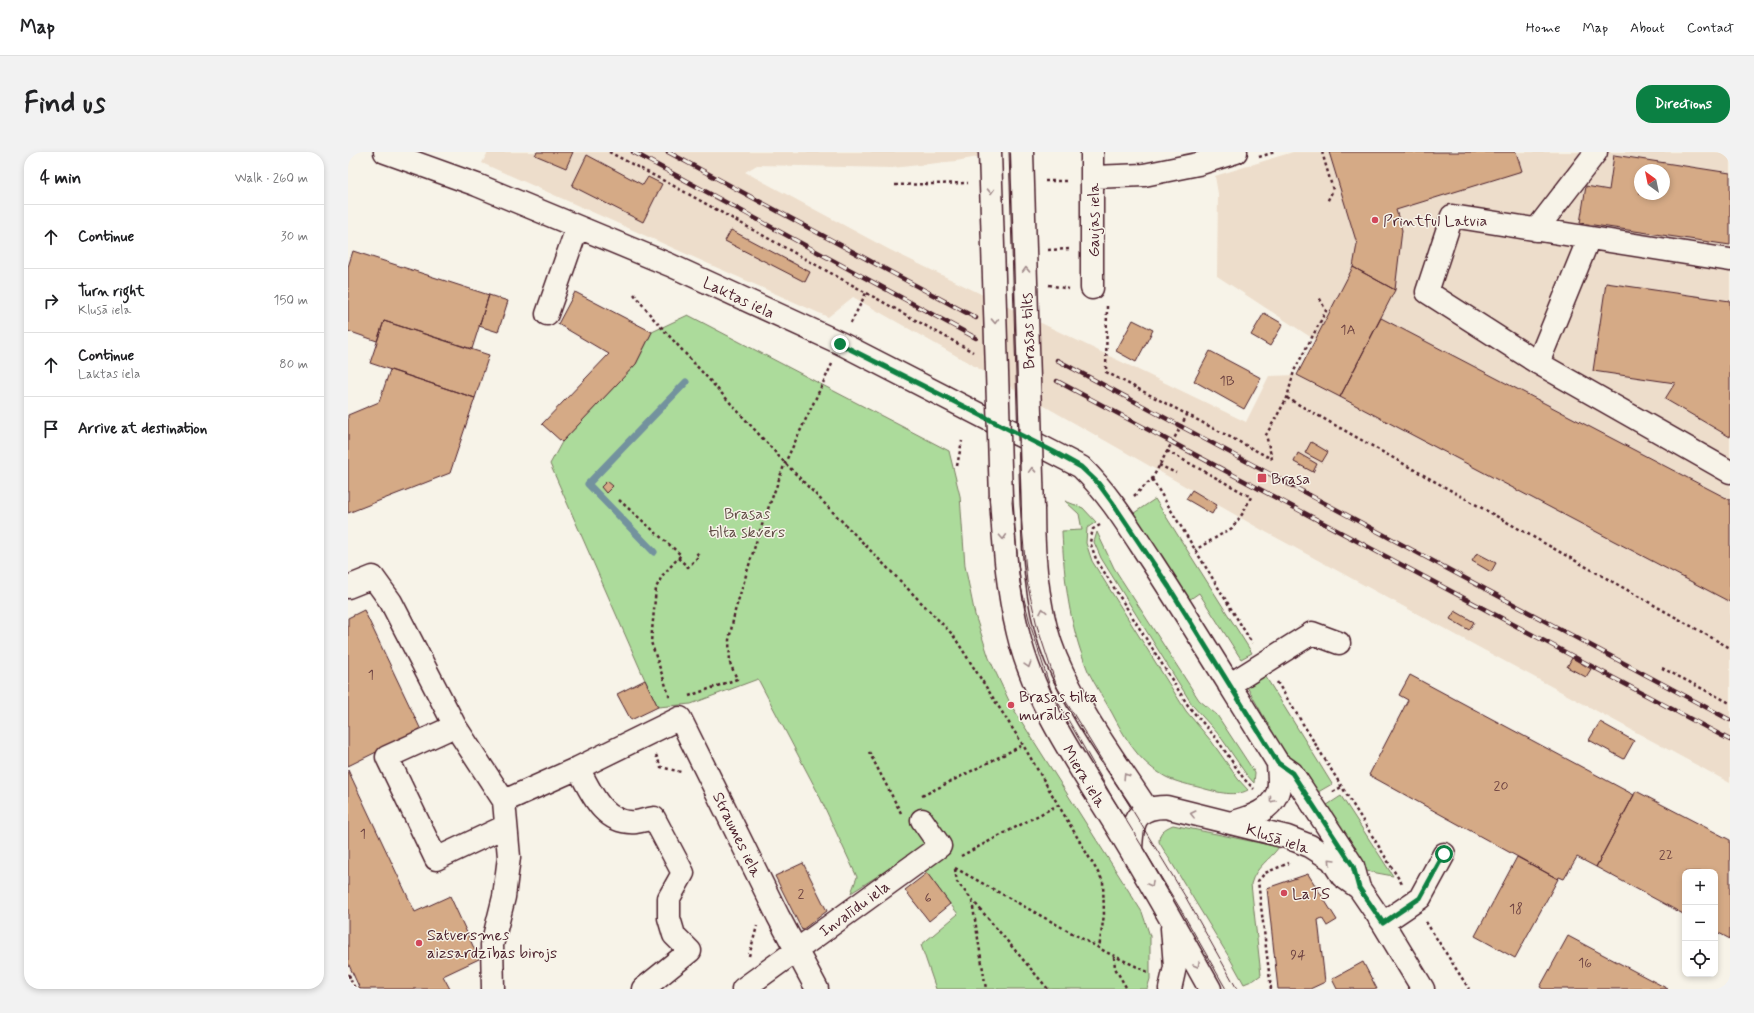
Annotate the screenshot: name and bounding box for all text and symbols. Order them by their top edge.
text: Map [20,15,55,40]
text: Home [1526,19,1560,37]
text: Map [1582,19,1608,37]
text: About [1630,19,1665,37]
text: Contact [1687,19,1734,37]
button: Directions [1636,85,1730,123]
text: Find us [24,86,105,123]
north arrow [1634,164,1670,200]
text: 4 min [40,167,81,189]
text: Walk · 260 m [235,170,308,187]
street label: Gaujas iela [1084,182,1105,257]
one-way arrow [987,188,996,194]
place label: Printful Latvia [1383,211,1488,232]
marker: Printful Latvia [1370,215,1380,225]
icon: ahead [40,226,62,248]
text: Continue [78,227,134,247]
text: 30 m [281,228,308,245]
one-way arrow [1022,267,1030,273]
street label: Laktas iela [699,273,778,324]
text: Turn right [78,282,145,302]
icon: right [40,290,62,312]
text: 150 m [274,292,308,309]
street label: Brasas tilts [1017,292,1040,370]
text: Klusā iela [78,302,131,319]
one-way arrow [991,318,1000,324]
house number: 1A [1340,321,1356,339]
route end [831,335,849,353]
text: Continue [78,346,134,366]
icon: ahead [40,354,62,376]
text: 80 m [279,356,308,373]
text: Laktas iela [78,366,140,383]
house number: 1B [1219,372,1235,390]
icon: arrive [40,418,62,440]
text: Arrive at destination [78,419,207,439]
one-way arrow [1027,467,1036,473]
place label: Brasa [1271,469,1310,490]
marker: Brasa [1256,472,1268,484]
park label: Brasas tilta skvērs [709,504,785,543]
one-way arrow [999,534,1008,540]
one-way arrow [1039,608,1047,614]
one-way arrow [1023,661,1032,668]
house number: 1 [368,666,374,684]
place label: Brasas tilta murālis [1019,687,1098,726]
marker: Brasas tilta murālis [1006,700,1016,710]
street label: Miera iela [1057,742,1111,812]
one-way arrow [1123,774,1130,781]
house number: 20 [1494,777,1508,795]
street label: Straumes iela [707,789,766,881]
one-way arrow [1270,795,1277,802]
one-way arrow [1190,810,1196,818]
street label: Klusā iela [1243,819,1312,860]
house number: 1 [360,825,366,843]
route start [1435,845,1453,863]
house number: 22 [1659,846,1673,864]
one-way arrow [1328,859,1336,866]
map controls [1682,869,1718,977]
button: + [1682,869,1718,905]
street label: Invalīdu iela [815,876,895,942]
one-way arrow [1146,880,1153,887]
place label: LaTS [1292,884,1330,905]
house number: 2 [798,885,805,903]
marker: LaTS [1279,888,1289,898]
house number: 6 [924,889,932,907]
house number: 18 [1509,900,1523,918]
button: − [1682,905,1718,941]
place label: Satversmes aizsardzības birojs [427,925,557,964]
marker: Satversmes aizsardzības birojs [414,938,424,948]
button: locate [1682,941,1718,977]
house number: 94 [1290,946,1306,964]
house number: 16 [1578,954,1592,972]
one-way arrow [1192,961,1199,968]

